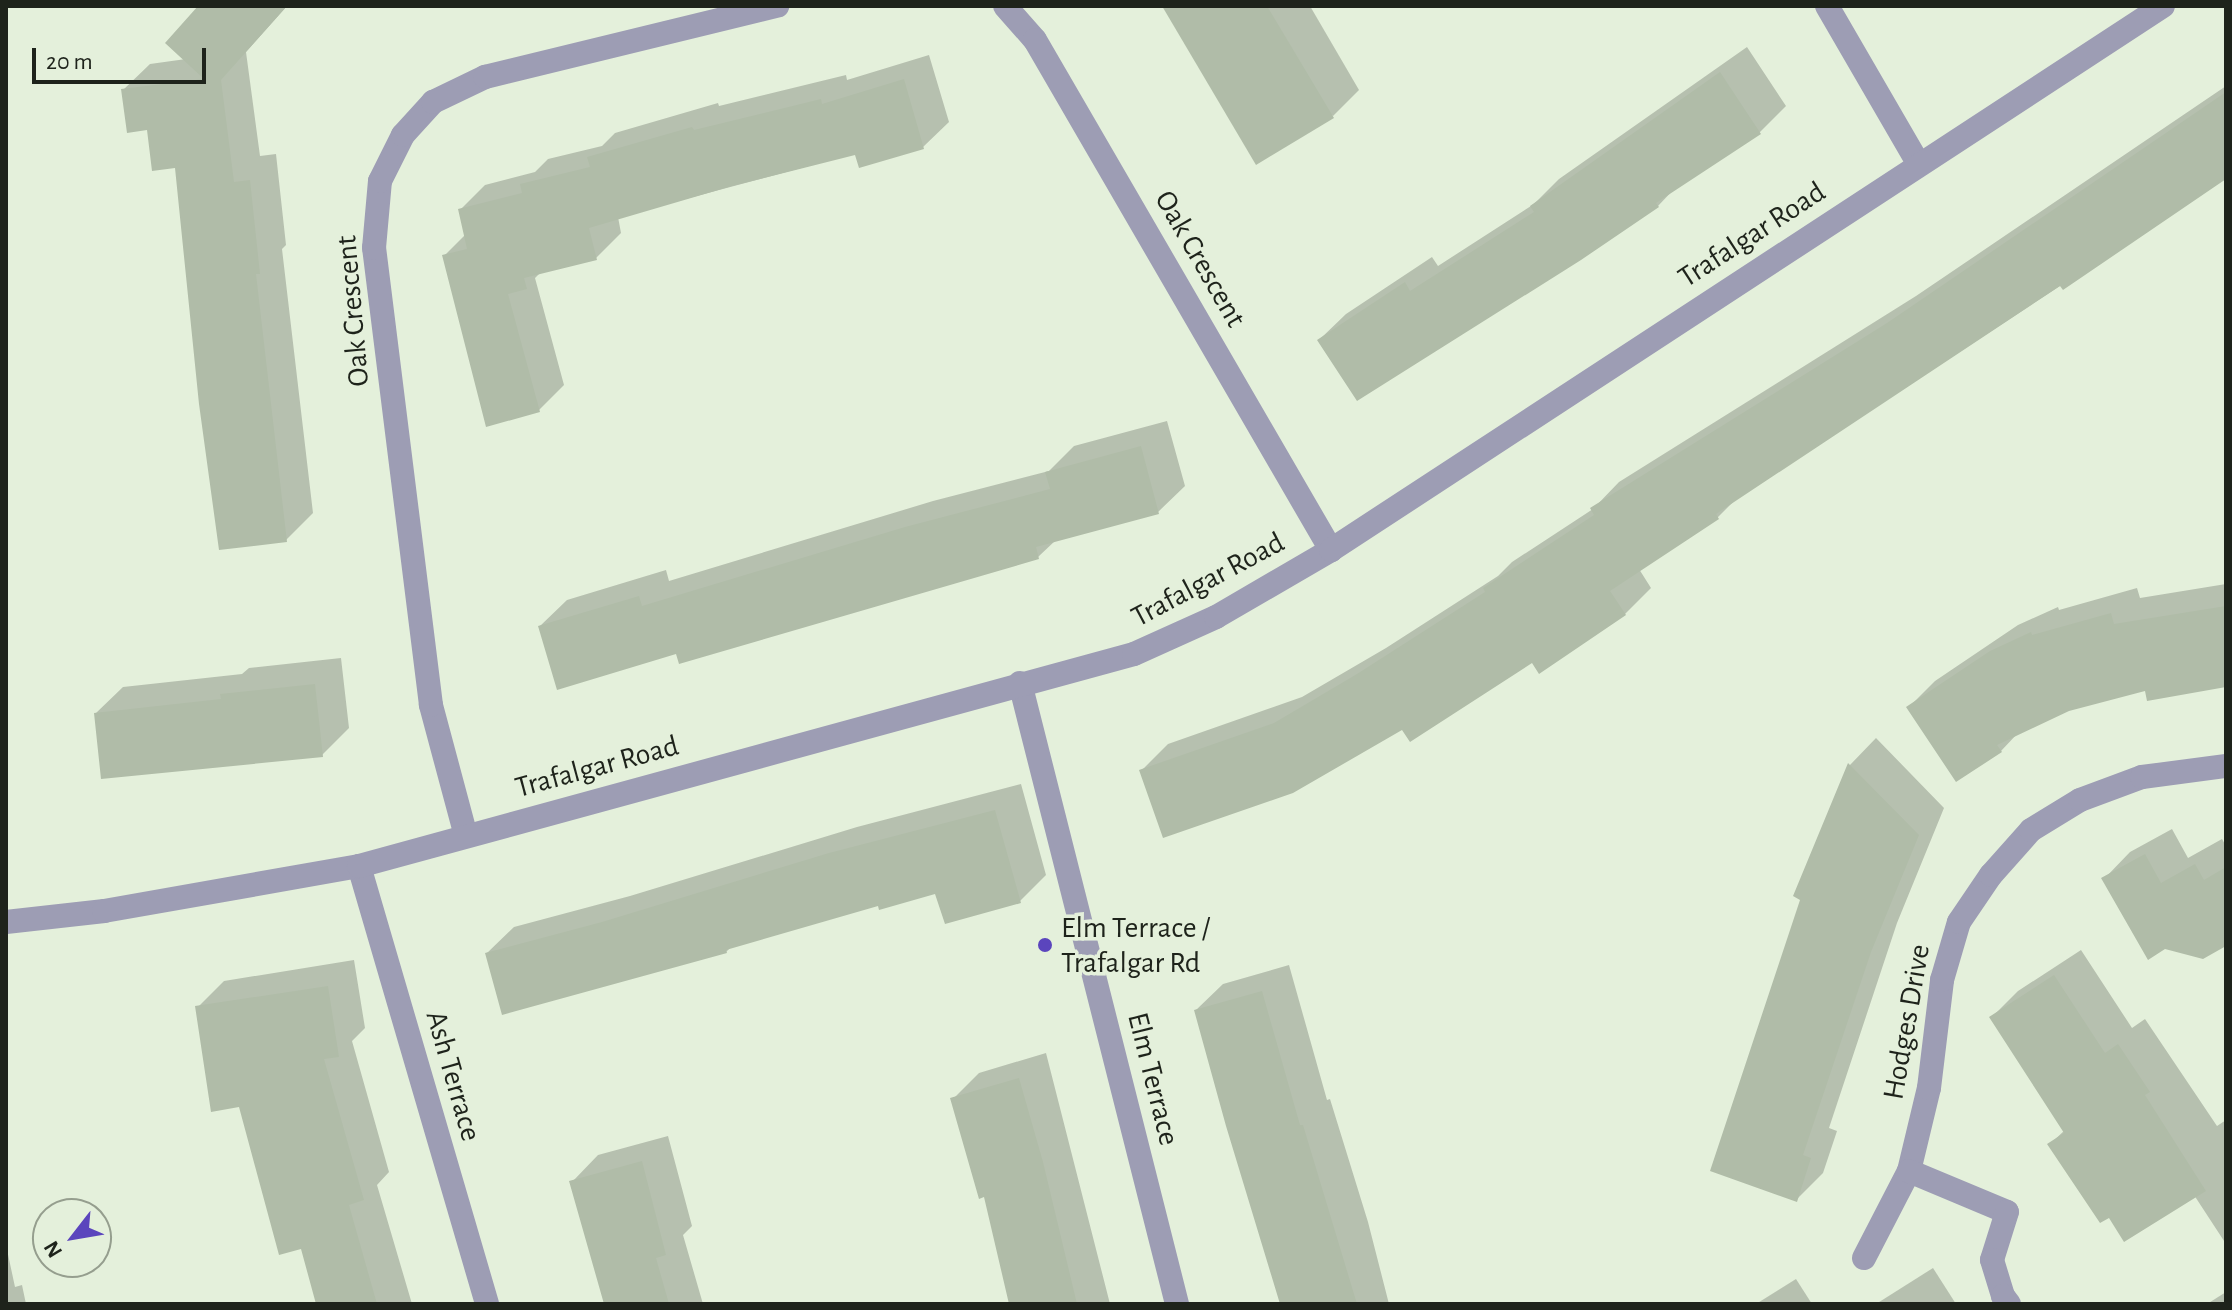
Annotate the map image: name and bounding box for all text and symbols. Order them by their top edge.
scale bar [36,32,210,82]
text: 20 m [46,50,93,74]
street label: Trafalgar Road [1672,174,1832,296]
street label: Oak Crescent [1147,184,1253,334]
street label: Oak Crescent [328,234,378,388]
street label: Trafalgar Road [1125,525,1291,635]
street label: Trafalgar Road [511,728,683,806]
place label: Elm Terrace / Trafalgar Rd [1061,910,1210,980]
marker: Elm Terrace / Trafalgar Rd [1036,936,1054,954]
street label: Hodges Drive [1876,942,1938,1102]
street label: Ash Terrace [417,1007,489,1145]
street label: Elm Terrace [1119,1009,1187,1149]
north arrow [32,1198,112,1278]
text: N [40,1237,67,1262]

